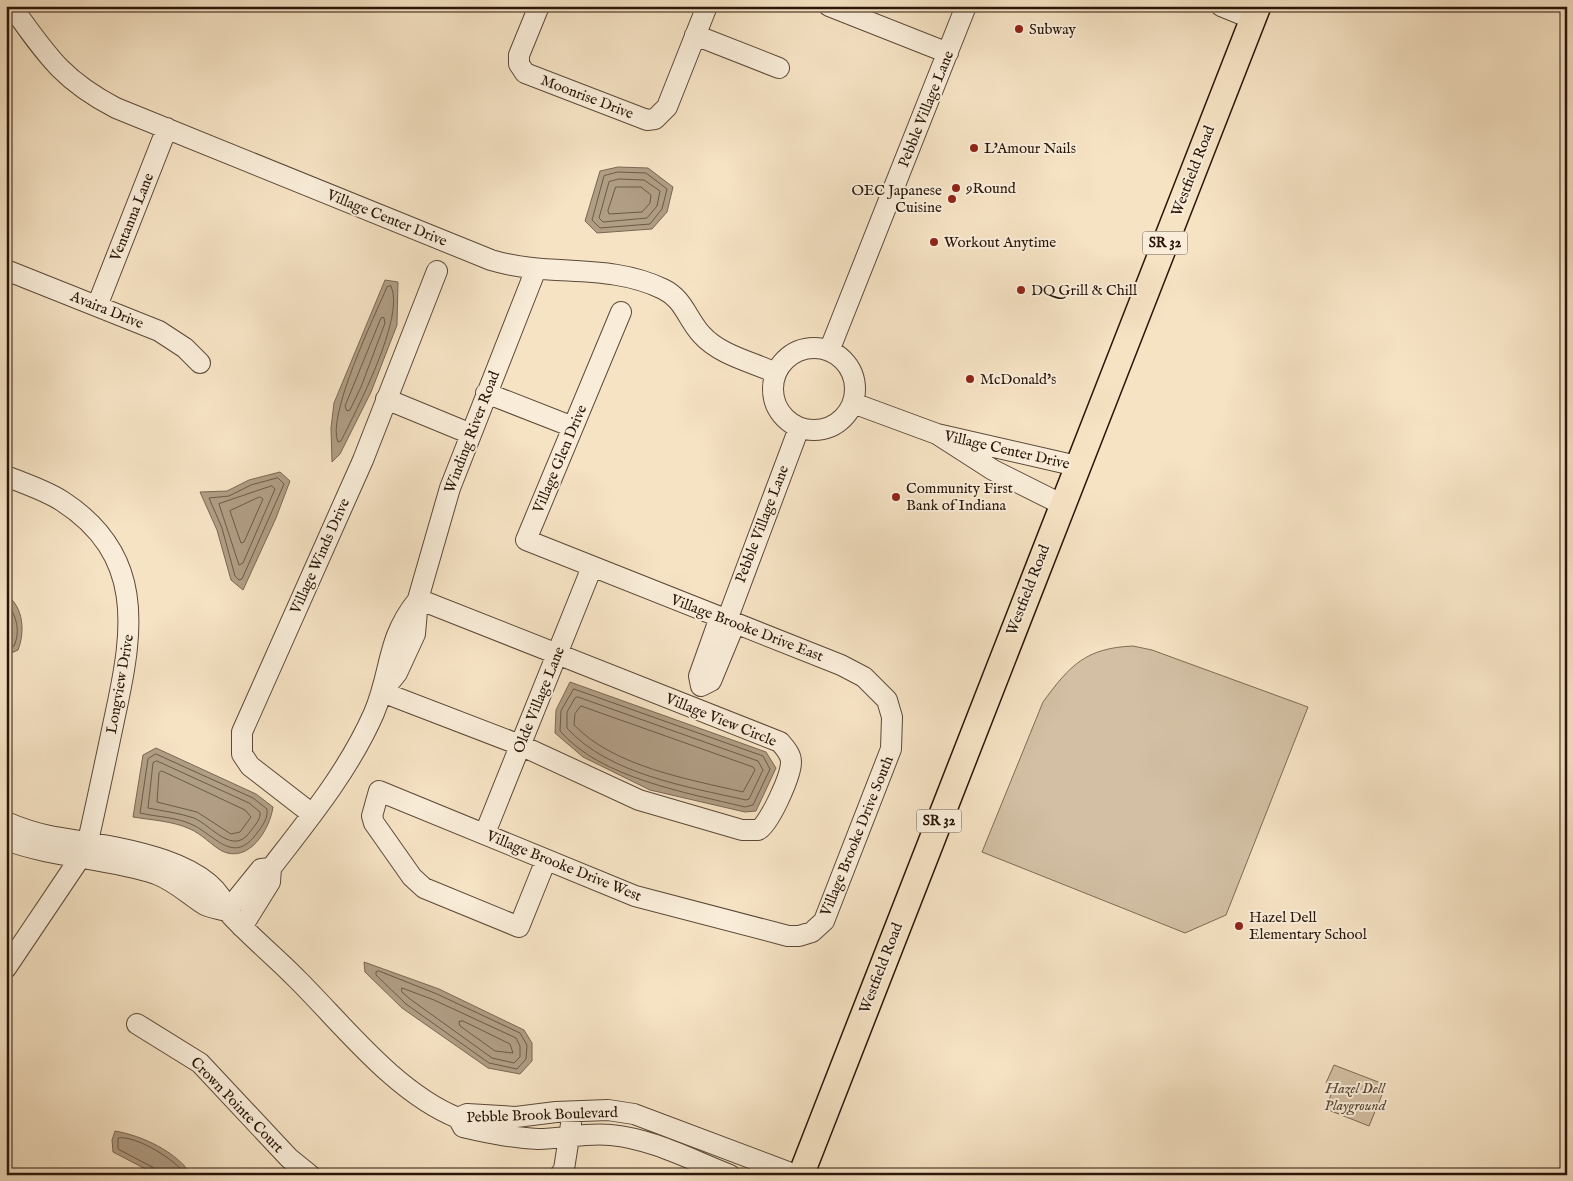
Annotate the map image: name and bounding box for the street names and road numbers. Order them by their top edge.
street label: Pebble Village Lane [894,48,958,170]
street label: Moonrise Drive [538,71,636,123]
street label: Westfield Road [1167,122,1219,219]
street label: Ventanna Lane [105,170,158,265]
street label: Village Center Drive [323,185,450,251]
road number: SR 32 [1142,232,1188,254]
street label: Avaira Drive [67,286,146,333]
street label: Winding River Road [440,367,504,496]
street label: Village Glen Drive [528,402,591,517]
street label: Village Center Drive [941,426,1072,474]
street label: Pebble Village Lane [731,462,793,585]
street label: Village Winds Drive [286,495,354,618]
street label: Westfield Road [1002,541,1054,638]
street label: Village Brooke Drive East [667,590,826,666]
street label: Longview Drive [102,633,138,735]
street label: Olde Village Lane [509,644,569,756]
street label: Village View Circle [662,689,779,751]
street label: Village Brooke Drive South [816,753,898,920]
road number: SR 32 [916,809,962,832]
street label: Village Brooke Drive West [483,826,644,906]
street label: Westfield Road [855,919,907,1016]
street label: Crown Pointe Court [186,1053,288,1157]
street label: Pebble Brook Boulevard [466,1103,619,1127]

